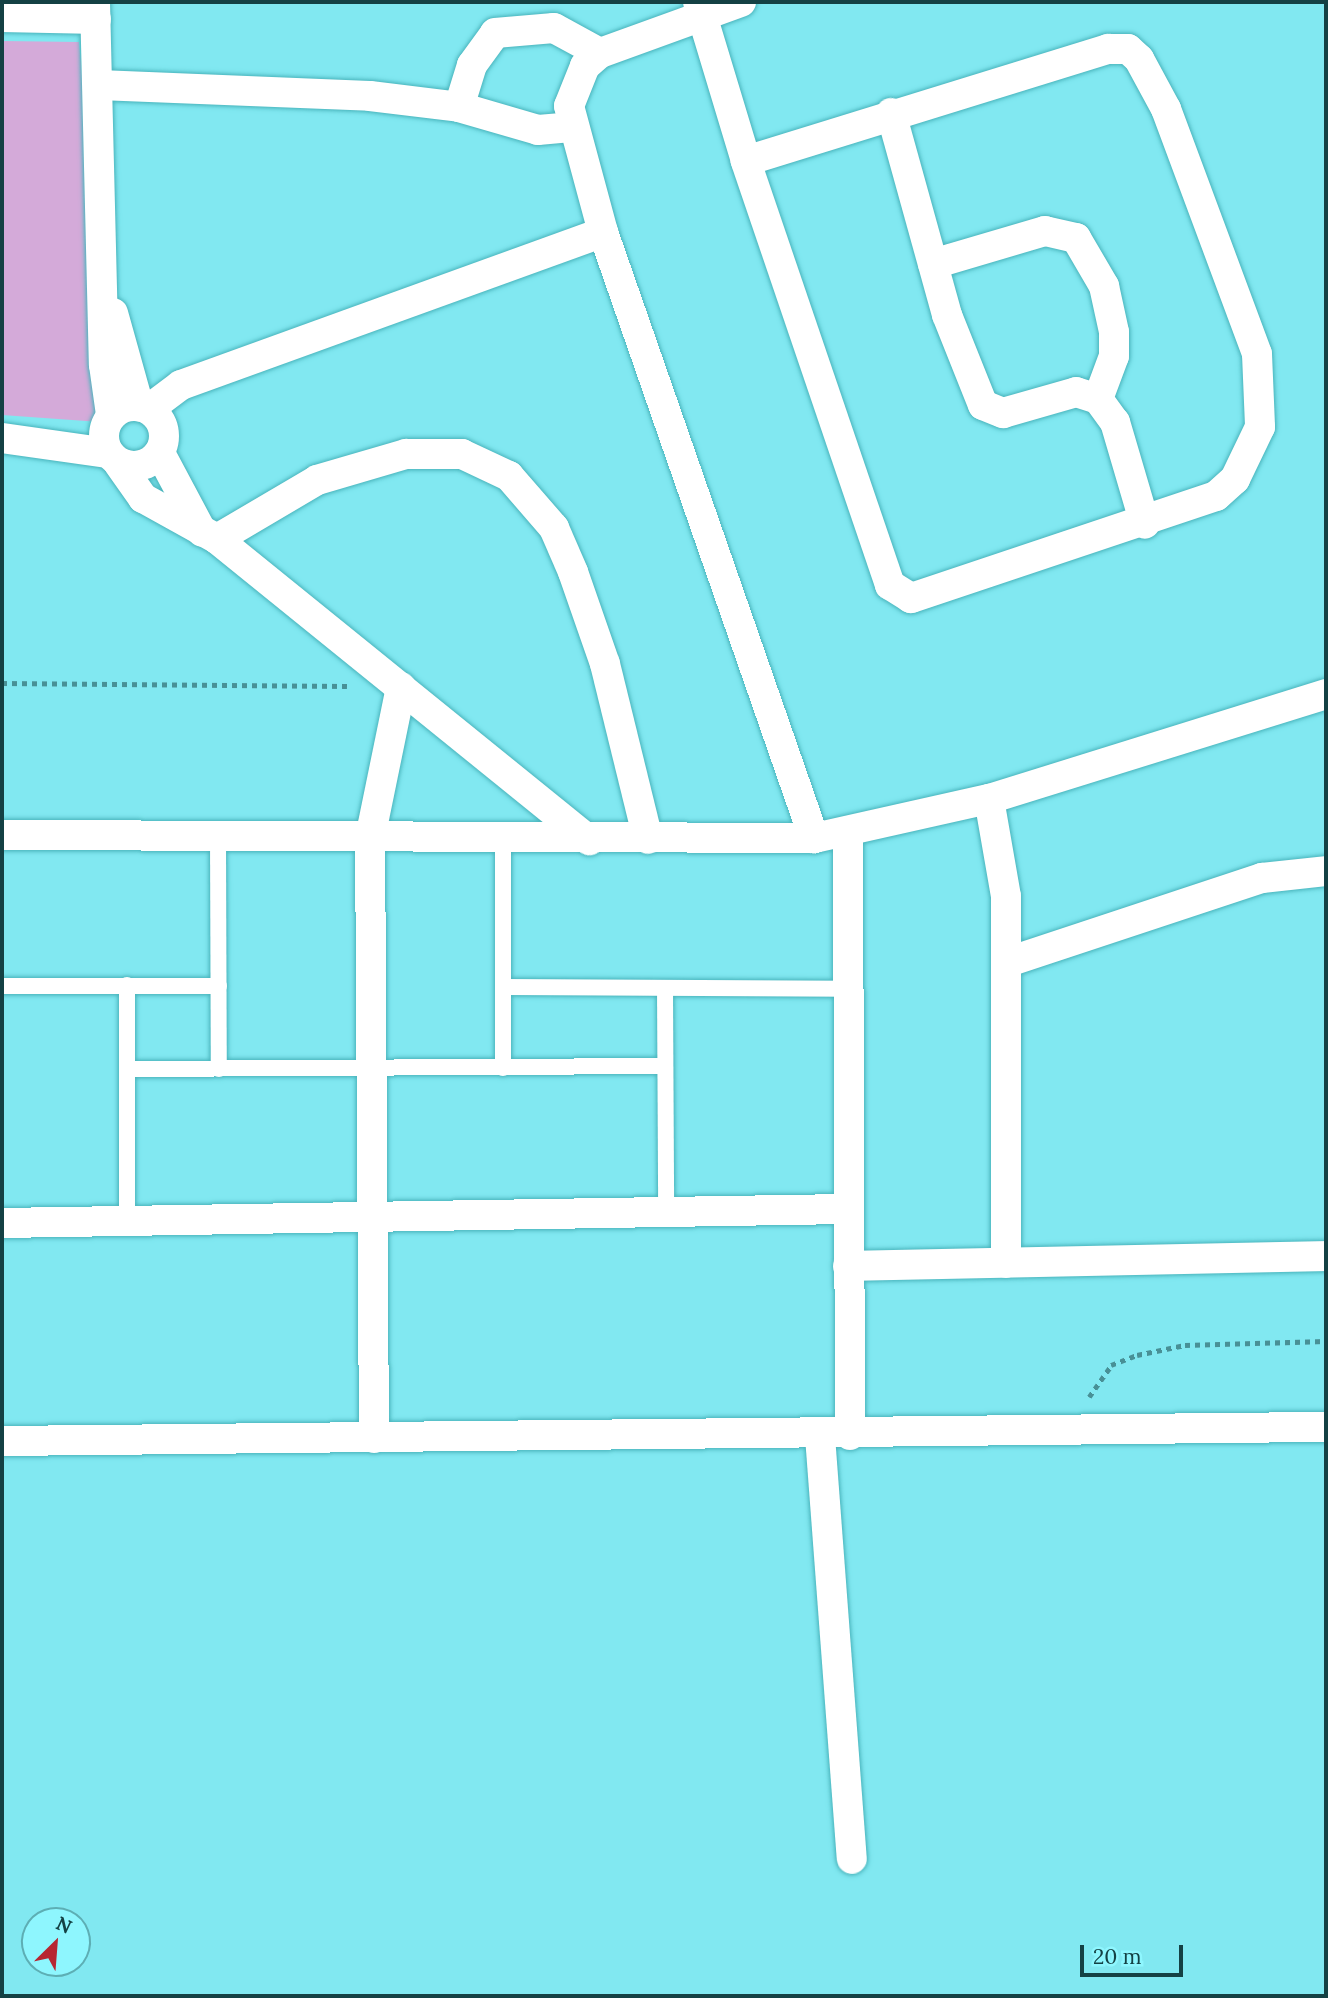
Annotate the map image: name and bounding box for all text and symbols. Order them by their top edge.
north arrow [21,1907,91,1977]
text: N [52,1911,76,1939]
scale bar [1083,1932,1186,1976]
text: 20 m [1093,1943,1142,1970]

